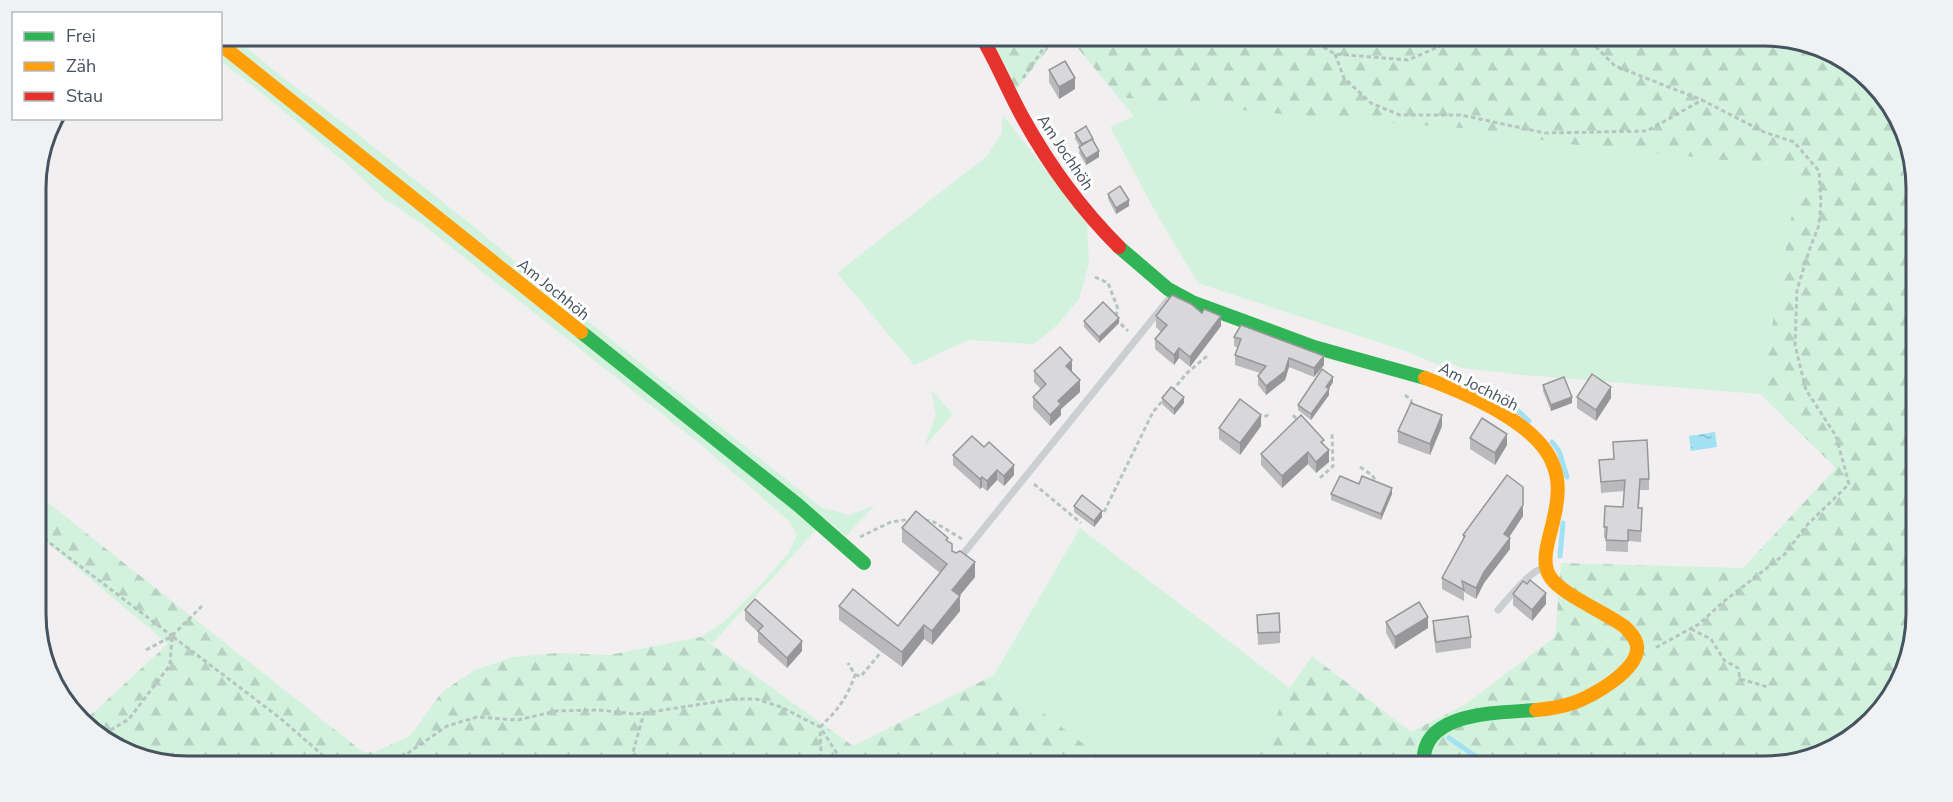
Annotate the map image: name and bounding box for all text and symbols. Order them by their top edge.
legend [12,12,222,120]
text: Frei [66,24,96,48]
text: Zäh [66,54,96,78]
text: Stau [66,84,103,108]
street label: Am Jochhöh [1032,110,1099,195]
street label: Am Jochhöh [513,254,594,326]
street label: Am Jochhöh [1435,357,1522,416]

